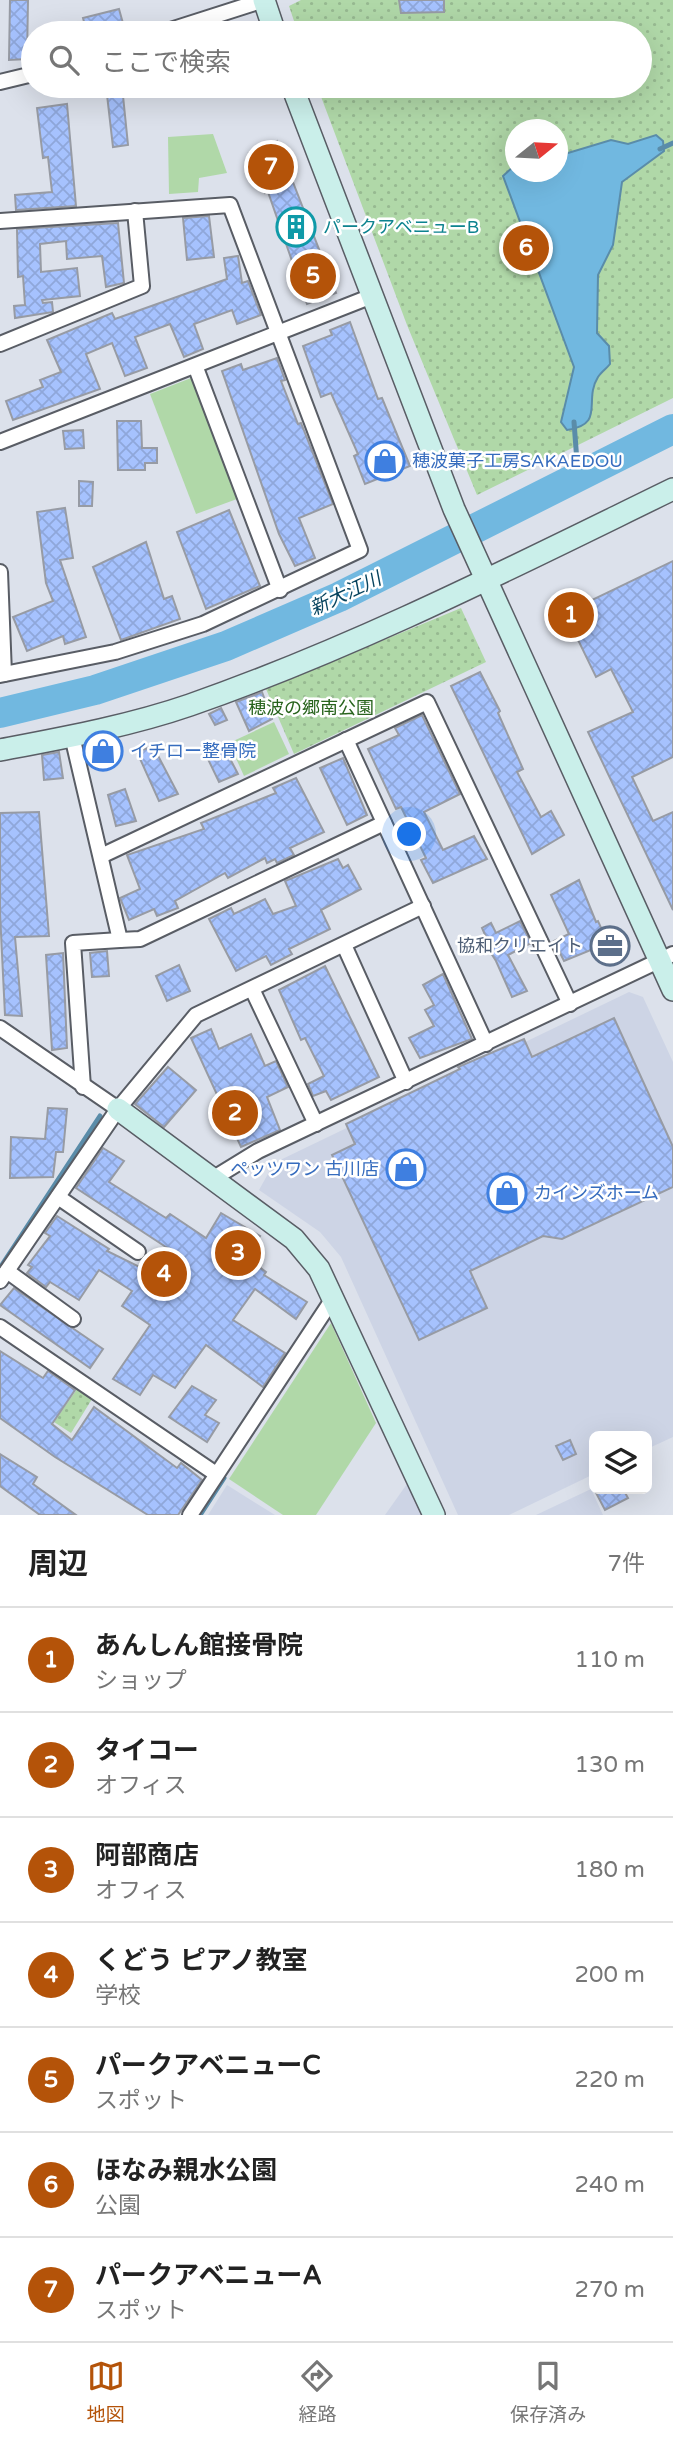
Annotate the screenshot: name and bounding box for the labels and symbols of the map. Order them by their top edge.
north arrow [505,119,568,182]
pin: 7 [248,141,294,193]
building icon: パークアベニューB [275,206,317,248]
place label: パークアベニューB [323,216,479,238]
pin: 6 [503,222,549,274]
pin: 5 [290,250,336,302]
shop icon: 穂波菓子工房SAKAEDOU [364,440,406,482]
place label: 穂波菓子工房SAKAEDOU [412,450,623,472]
water label: 新大江川 [306,567,386,620]
pin: 1 [548,589,594,641]
park label: 穂波の郷南公園 [248,697,374,719]
shop icon: イチロー整骨院 [82,730,124,772]
place label: イチロー整骨院 [130,740,256,762]
your location [392,817,426,851]
office icon: 協和クリエイト [589,925,631,967]
place label: 協和クリエイト [457,935,583,957]
pin: 2 [212,1087,258,1139]
shop icon: ペッツワン 古川店 [385,1148,427,1190]
place label: ペッツワン 古川店 [230,1158,379,1180]
shop icon: カインズホーム [486,1172,528,1214]
place label: カインズホーム [534,1182,659,1204]
pin: 3 [215,1227,261,1279]
pin: 4 [141,1248,187,1300]

